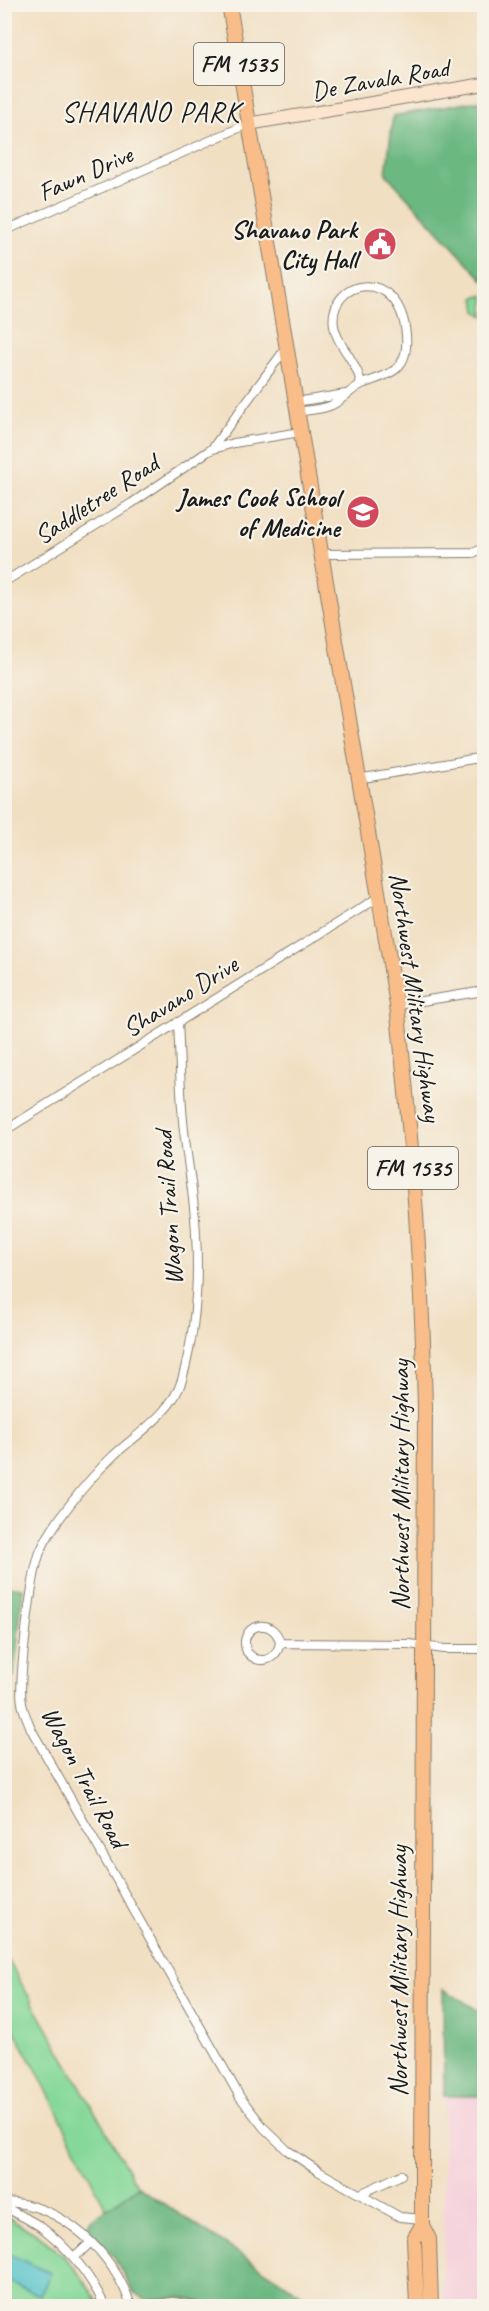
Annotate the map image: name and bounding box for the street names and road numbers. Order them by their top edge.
road number: FM 1535 [194,43,284,85]
street label: De Zavala Road [309,51,455,108]
street label: Fawn Drive [33,137,139,209]
street label: Saddletree Road [28,445,168,552]
street label: Northwest Military Highway [382,871,450,1126]
street label: Shavano Drive [117,947,245,1045]
street label: Wagon Trail Road [146,1126,190,1286]
road number: FM 1535 [368,1147,458,1189]
street label: Northwest Military Highway [384,1357,417,1610]
street label: Wagon Trail Road [34,1701,137,1857]
street label: Northwest Military Highway [382,1843,415,2096]

